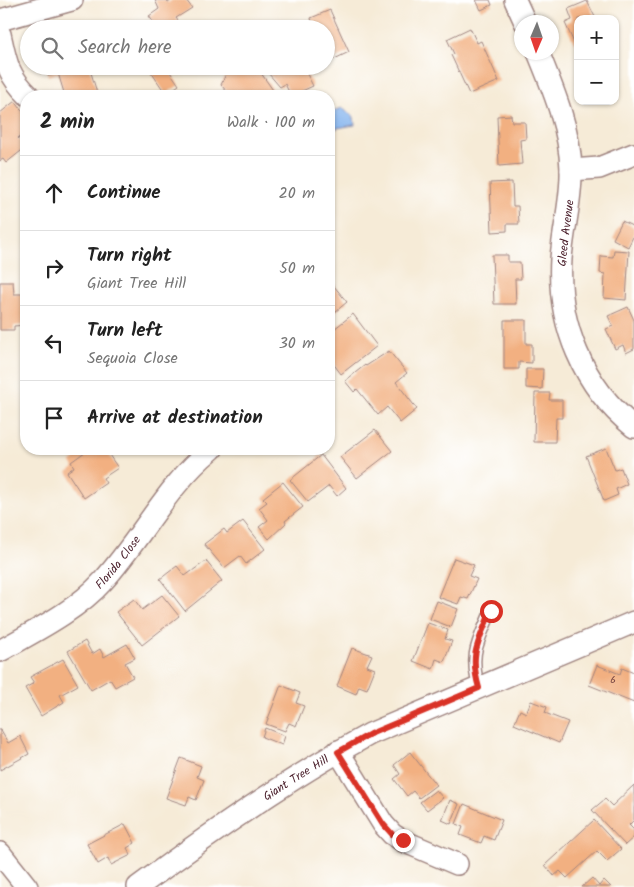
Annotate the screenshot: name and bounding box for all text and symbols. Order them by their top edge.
north arrow [514,15,559,60]
map controls [574,15,619,105]
button: + [574,15,619,60]
search box [20,20,335,75]
text: Search here [78,33,172,63]
icon: search [38,34,66,62]
button: − [574,60,619,105]
text: 2 min [40,106,95,139]
text: Walk · 100 m [227,110,315,135]
text: Continue [87,178,160,208]
icon: ahead [40,179,68,207]
text: 20 m [279,181,315,206]
street label: Gleed Avenue [552,198,580,268]
text: Turn right [87,241,172,271]
icon: right [40,254,68,282]
text: 50 m [279,256,315,281]
text: Giant Tree Hill [87,271,186,296]
text: Turn left [87,316,162,346]
icon: left [40,329,68,357]
text: 30 m [279,331,315,356]
text: Sequoia Close [87,346,178,371]
text: Arrive at destination [87,403,263,433]
icon: arrive [40,404,68,432]
street label: Florida Close [91,531,146,593]
route start [480,600,503,623]
house number: 6 [610,672,616,688]
street label: Giant Tree Hill [259,750,332,806]
route end [392,829,415,852]

